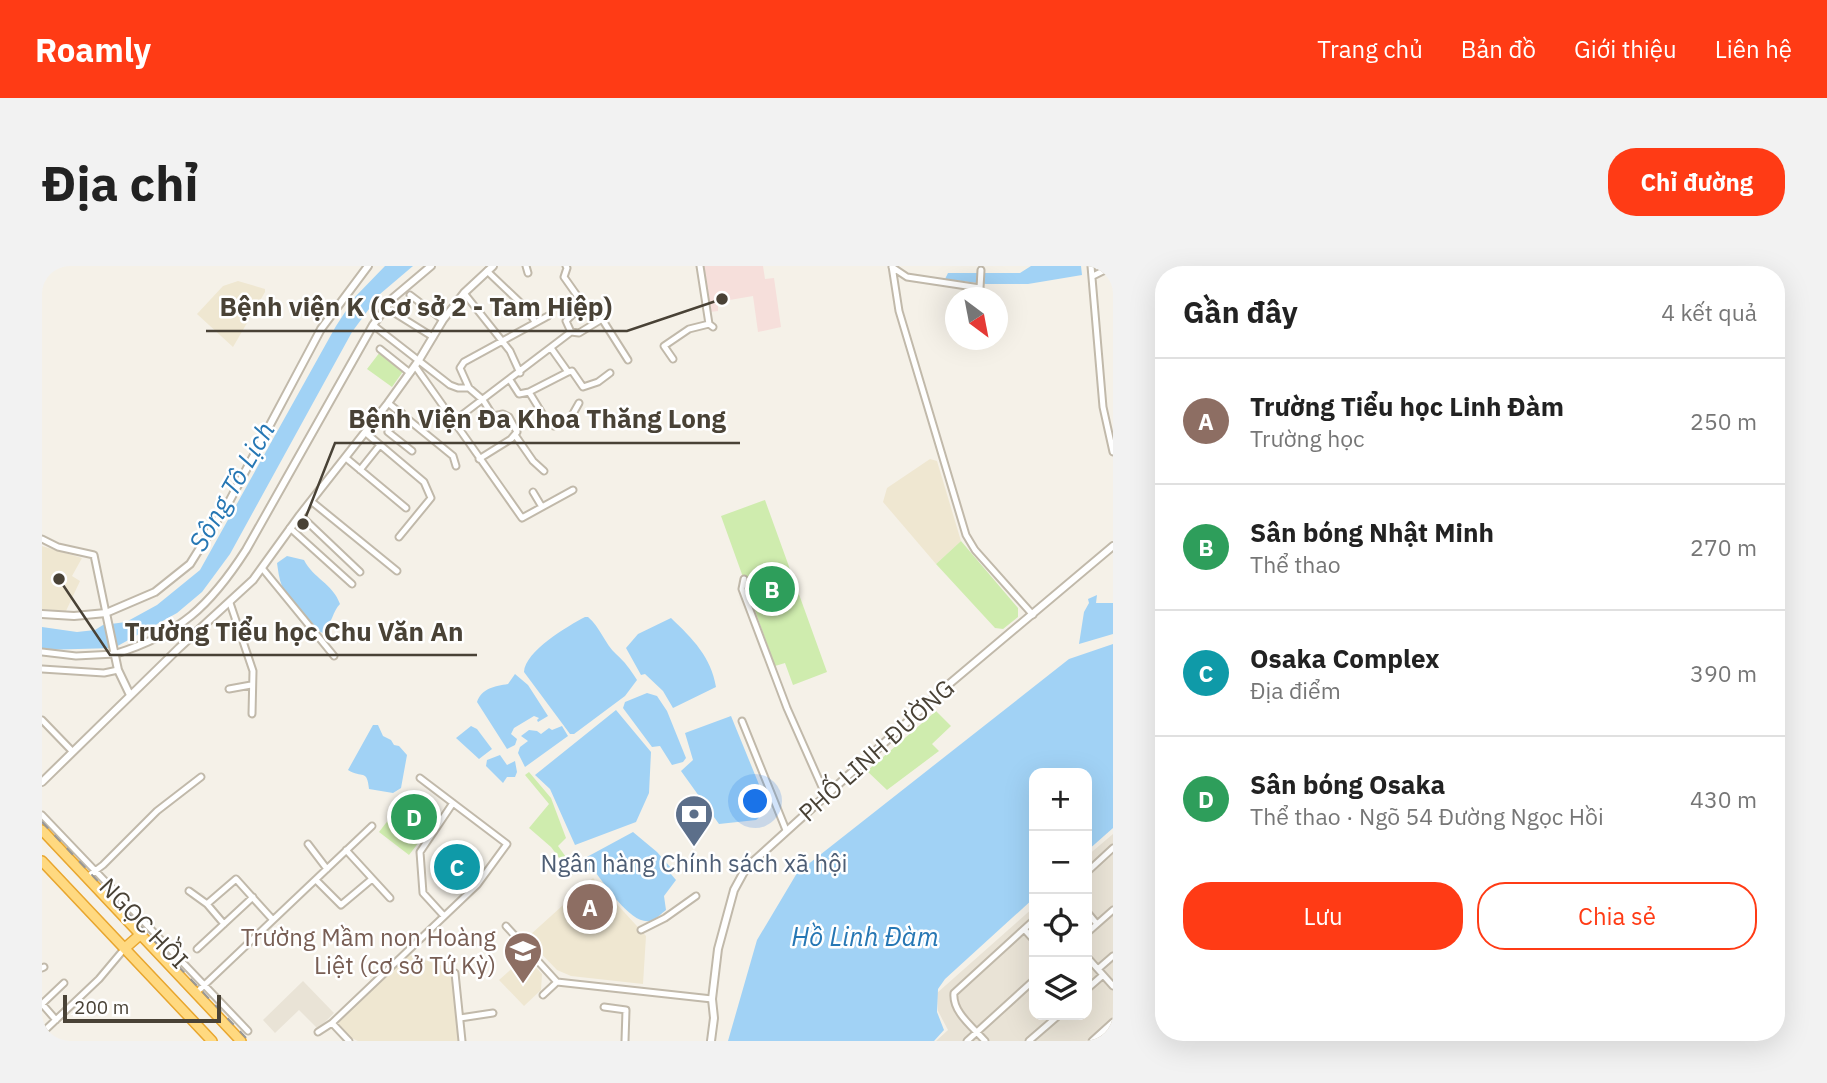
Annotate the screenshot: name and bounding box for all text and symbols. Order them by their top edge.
text: Roamly [35,28,151,71]
text: Trang chủ [1317,33,1423,65]
text: Bản đồ [1461,33,1536,65]
text: Giới thiệu [1574,33,1677,65]
text: Liên hệ [1715,33,1792,65]
button: Chỉ đường [1608,148,1785,216]
text: Địa chỉ [42,151,198,214]
callout: Bệnh viện K (Cơ sở 2 - Tam Hiệp) [206,284,627,331]
north arrow [945,287,1008,350]
text: Bệnh viện K (Cơ sở 2 - Tam Hiệp) [220,289,612,323]
text: Gần đây [1183,292,1298,331]
text: 4 kết quả [1661,297,1757,327]
text: Trường Tiểu học Linh Đàm [1250,389,1564,423]
callout: Bệnh Viện Đa Khoa Thăng Long [335,396,740,443]
text: Bệnh Viện Đa Khoa Thăng Long [348,401,726,435]
text: A [1198,406,1214,436]
text: 250 m [1690,406,1757,436]
water label: Sông Tô Lịch [180,415,282,557]
text: Trường học [1250,423,1365,453]
text: Sân bóng Nhật Minh [1250,515,1494,549]
text: B [1198,532,1214,562]
text: 270 m [1690,532,1757,562]
text: Thể thao [1250,549,1341,579]
pin: B [749,563,795,615]
callout: Trường Tiểu học Chu Văn An [110,608,477,655]
text: Trường Tiểu học Chu Văn An [125,614,463,648]
text: Osaka Complex [1250,641,1440,675]
text: C [1199,658,1213,688]
text: 390 m [1690,658,1757,688]
street label: PHỐ LINH ĐƯỜNG [790,670,960,828]
text: Địa điểm [1250,675,1341,705]
text: Sân bóng Osaka [1250,767,1445,801]
map controls [1029,768,1092,1020]
button: + [1029,768,1092,831]
your location [738,784,772,818]
text: D [1198,784,1214,814]
text: 430 m [1690,784,1757,814]
pin: D [391,791,437,843]
bank icon: Ngân hàng Chính sách xã hội [673,793,715,848]
text: Thể thao · Ngõ 54 Đường Ngọc Hồi [1250,801,1604,831]
button: − [1029,831,1092,894]
pin: C [434,841,480,893]
place label: Ngân hàng Chính sách xã hội [540,847,848,879]
street label: NGỌC HỒI [93,869,197,975]
pin: A [567,881,613,933]
button: Lưu [1183,882,1463,950]
button: Chia sẻ [1477,882,1757,950]
button: locate [1029,894,1092,957]
water label: Hồ Linh Đàm [791,919,939,953]
place label: Trường Mầm non Hoàng Liệt (cơ sở Tứ Kỳ) [241,921,496,981]
school or university icon: Trường Mầm non Hoàng Liệt (cơ sở Tứ Kỳ) [502,930,544,985]
button: layers [1029,957,1092,1020]
scale bar [63,992,220,1024]
text: 200 m [74,995,129,1019]

